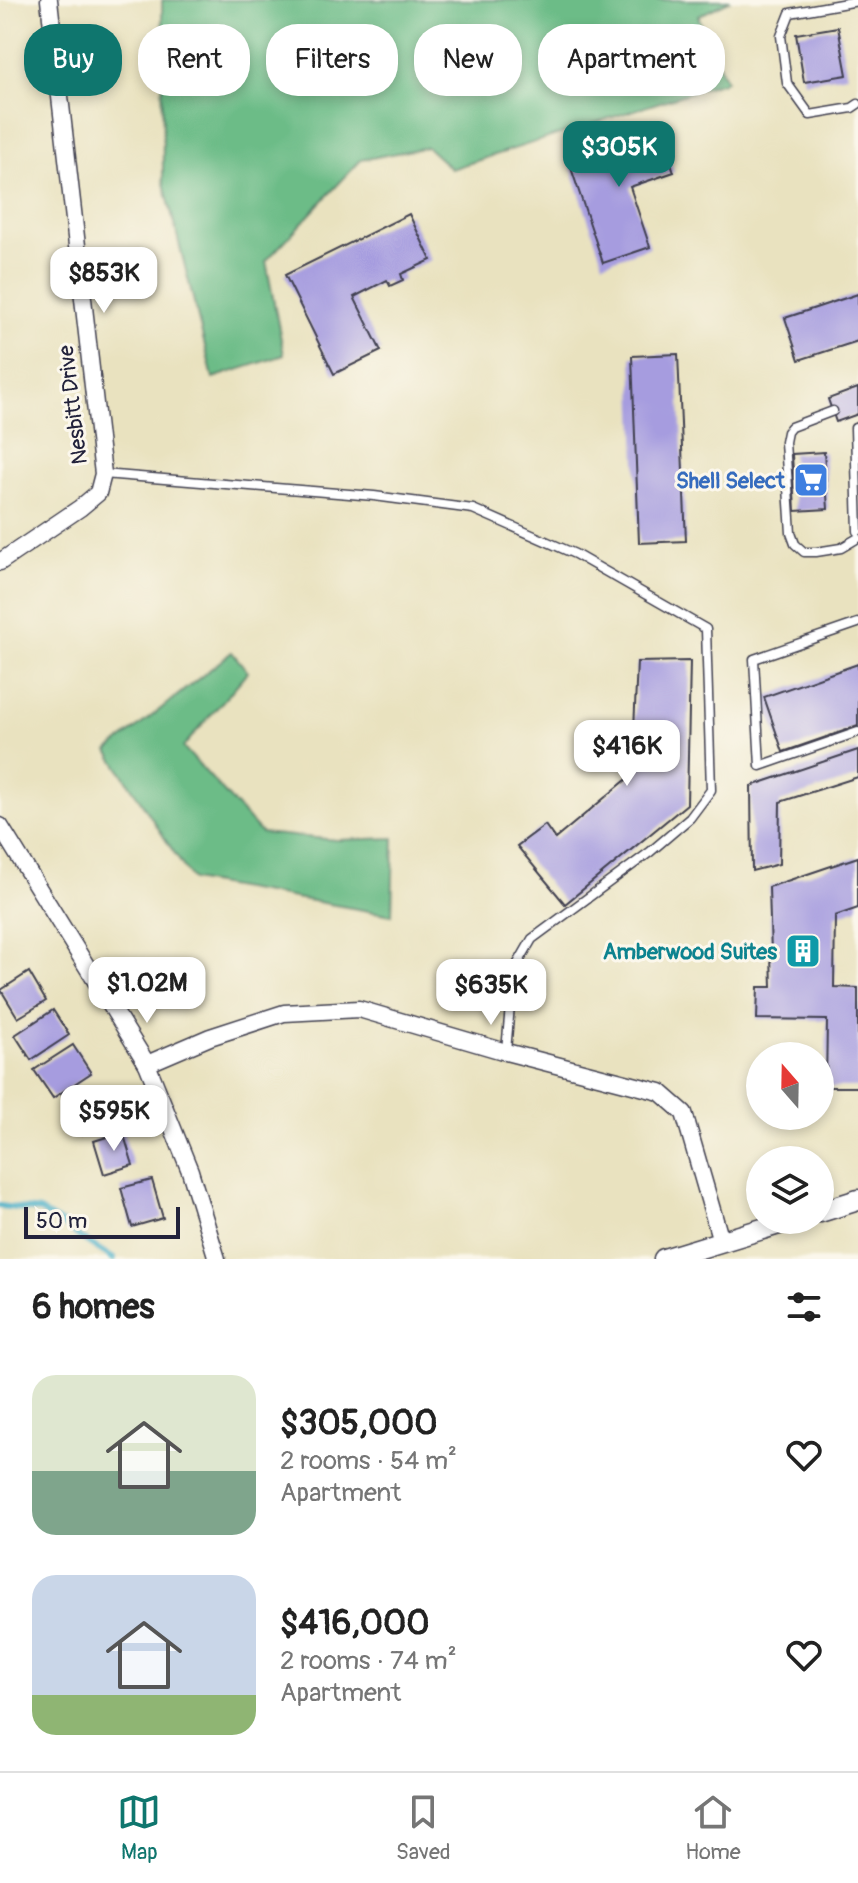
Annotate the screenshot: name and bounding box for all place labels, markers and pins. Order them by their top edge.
pin: $305K [563,121,675,189]
pin: $853K [48,247,160,315]
supermarket icon: Shell Select [792,461,830,499]
place label: Shell Select [676,467,786,495]
pin: $416K [571,720,683,788]
building icon: Amberwood Suites [784,932,822,970]
place label: Amberwood Suites [603,938,777,966]
pin: $1.02M [82,957,212,1025]
pin: $635K [435,959,547,1027]
pin: $595K [58,1085,170,1153]

